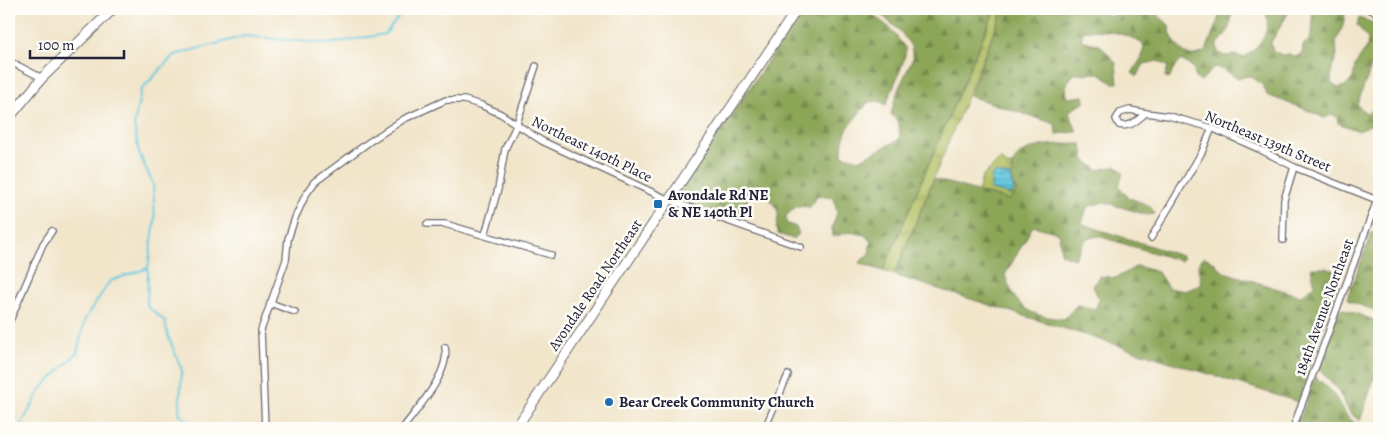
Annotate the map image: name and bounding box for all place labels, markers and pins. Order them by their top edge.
place label: Avondale Rd NE & NE 140th Pl [667,185,769,222]
marker: Avondale Rd NE & NE 140th Pl [652,198,664,210]
place label: Bear Creek Community Church [619,392,814,412]
marker: Bear Creek Community Church [603,396,615,408]

